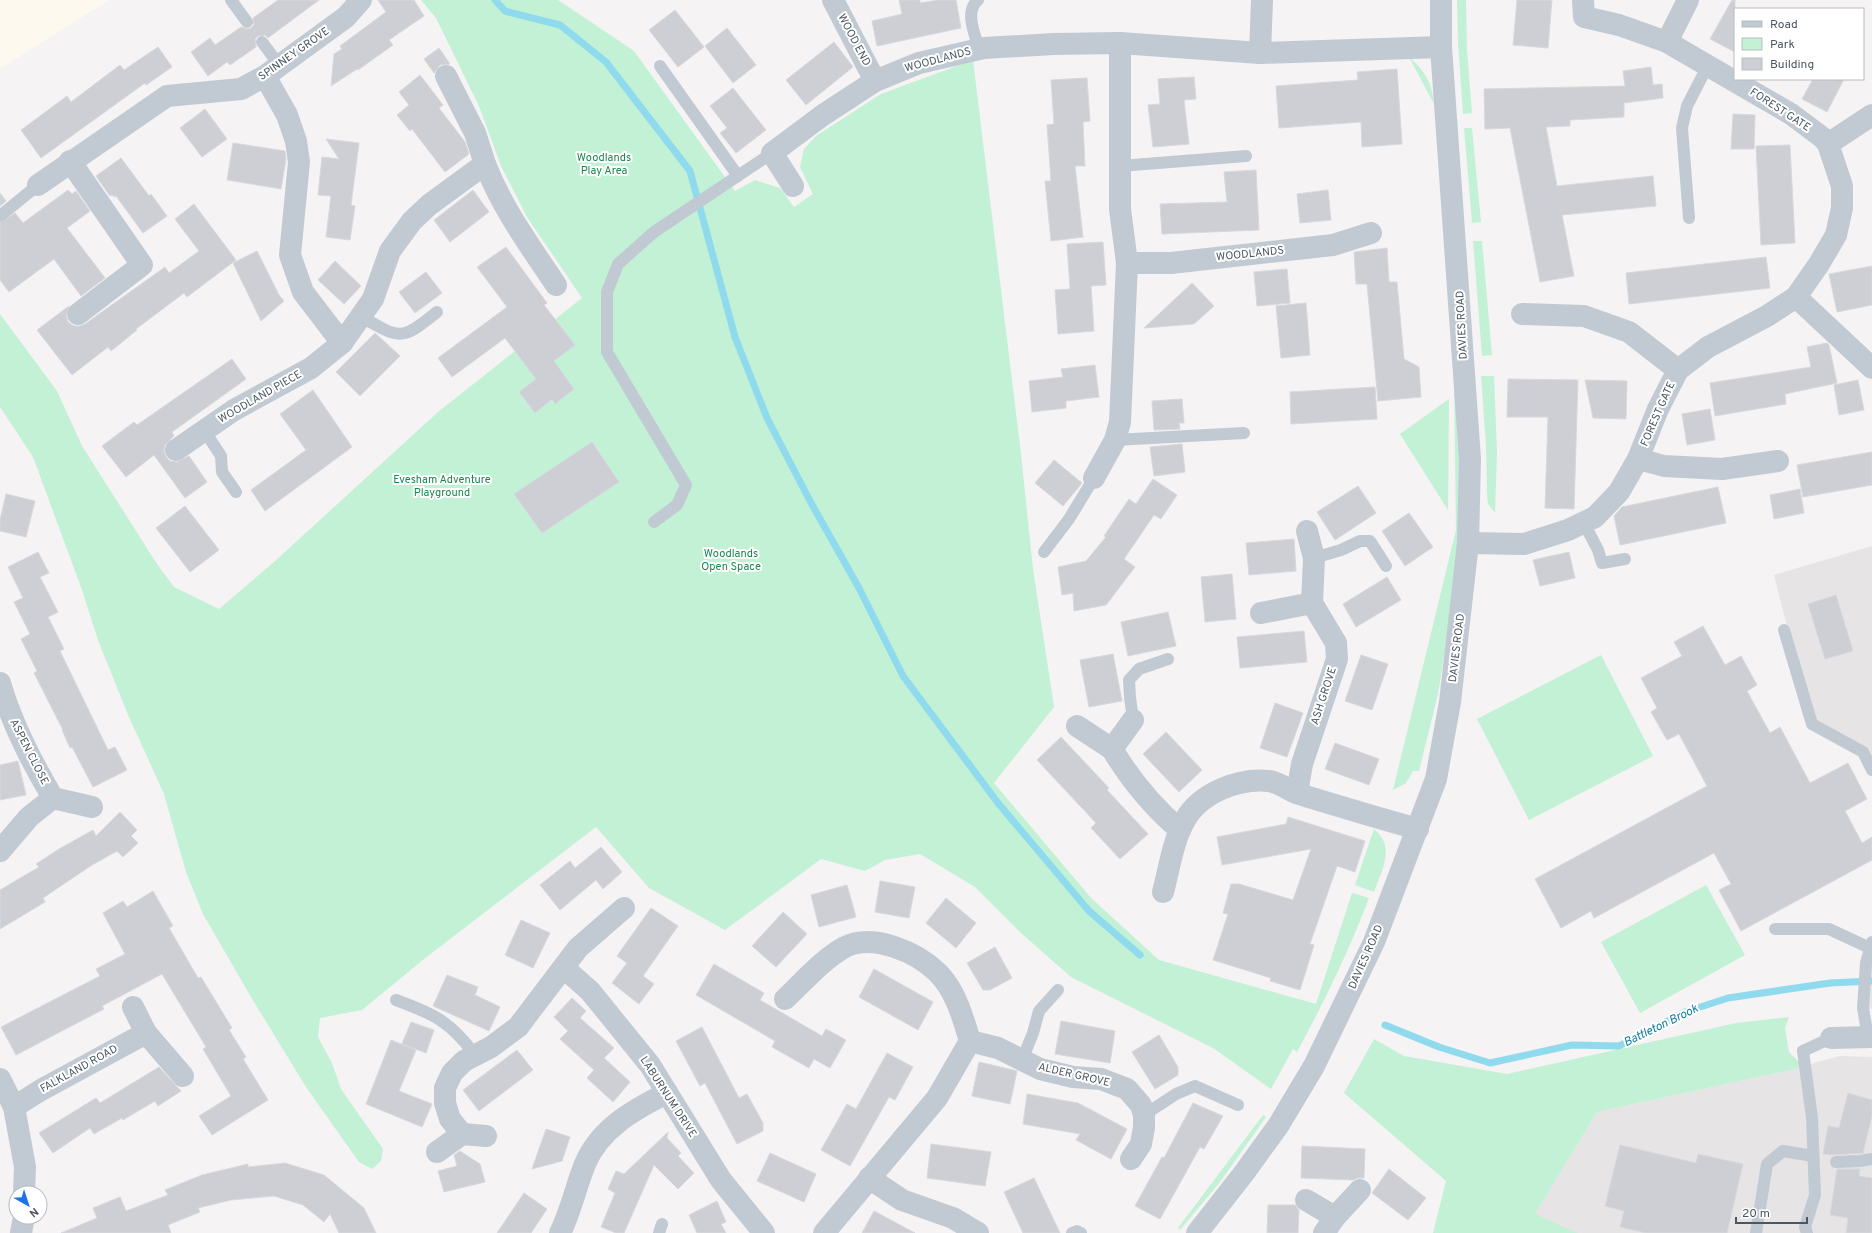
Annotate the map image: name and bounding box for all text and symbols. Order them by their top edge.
legend [1734,8,1864,80]
street label: WOOD END [834,12,874,68]
text: Road [1770,17,1798,33]
street label: SPINNEY GROVE [256,24,332,84]
text: Park [1770,37,1795,53]
street label: WOODLANDS [903,44,973,76]
text: Building [1770,57,1814,73]
street label: FOREST GATE [1747,85,1813,135]
park label: Woodlands Play Area [577,151,631,178]
street label: WOODLANDS [1215,243,1285,265]
street label: DAVIES ROAD [1453,290,1471,360]
street label: WOODLAND PIECE [216,367,304,427]
street label: FOREST GATE [1637,379,1679,449]
park label: Evesham Adventure Playground [393,473,491,500]
park label: Woodlands Open Space [701,547,761,574]
street label: DAVIES ROAD [1446,613,1468,683]
street label: ASH GROVE [1308,665,1340,727]
street label: ASPEN CLOSE [6,717,52,787]
street label: DAVIES ROAD [1346,923,1386,991]
water label: Battleton Brook [1621,1001,1702,1051]
street label: FALKLAND ROAD [38,1042,120,1096]
street label: LABURNUM DRIVE [637,1054,699,1140]
street label: ALDER GROVE [1037,1060,1111,1090]
north arrow [8,1185,48,1225]
scale bar [1736,1199,1807,1225]
text: N [26,1204,41,1220]
text: 20 m [1742,1206,1770,1222]

